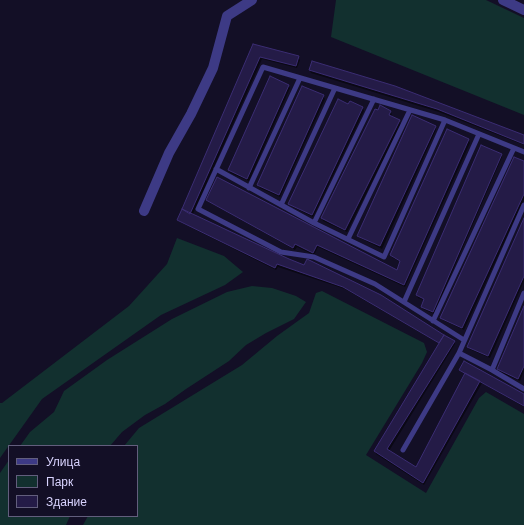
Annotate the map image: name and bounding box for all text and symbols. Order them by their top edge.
legend [8,445,138,517]
text: Улица [46,454,80,468]
text: Парк [46,474,73,488]
text: Здание [46,494,87,508]

